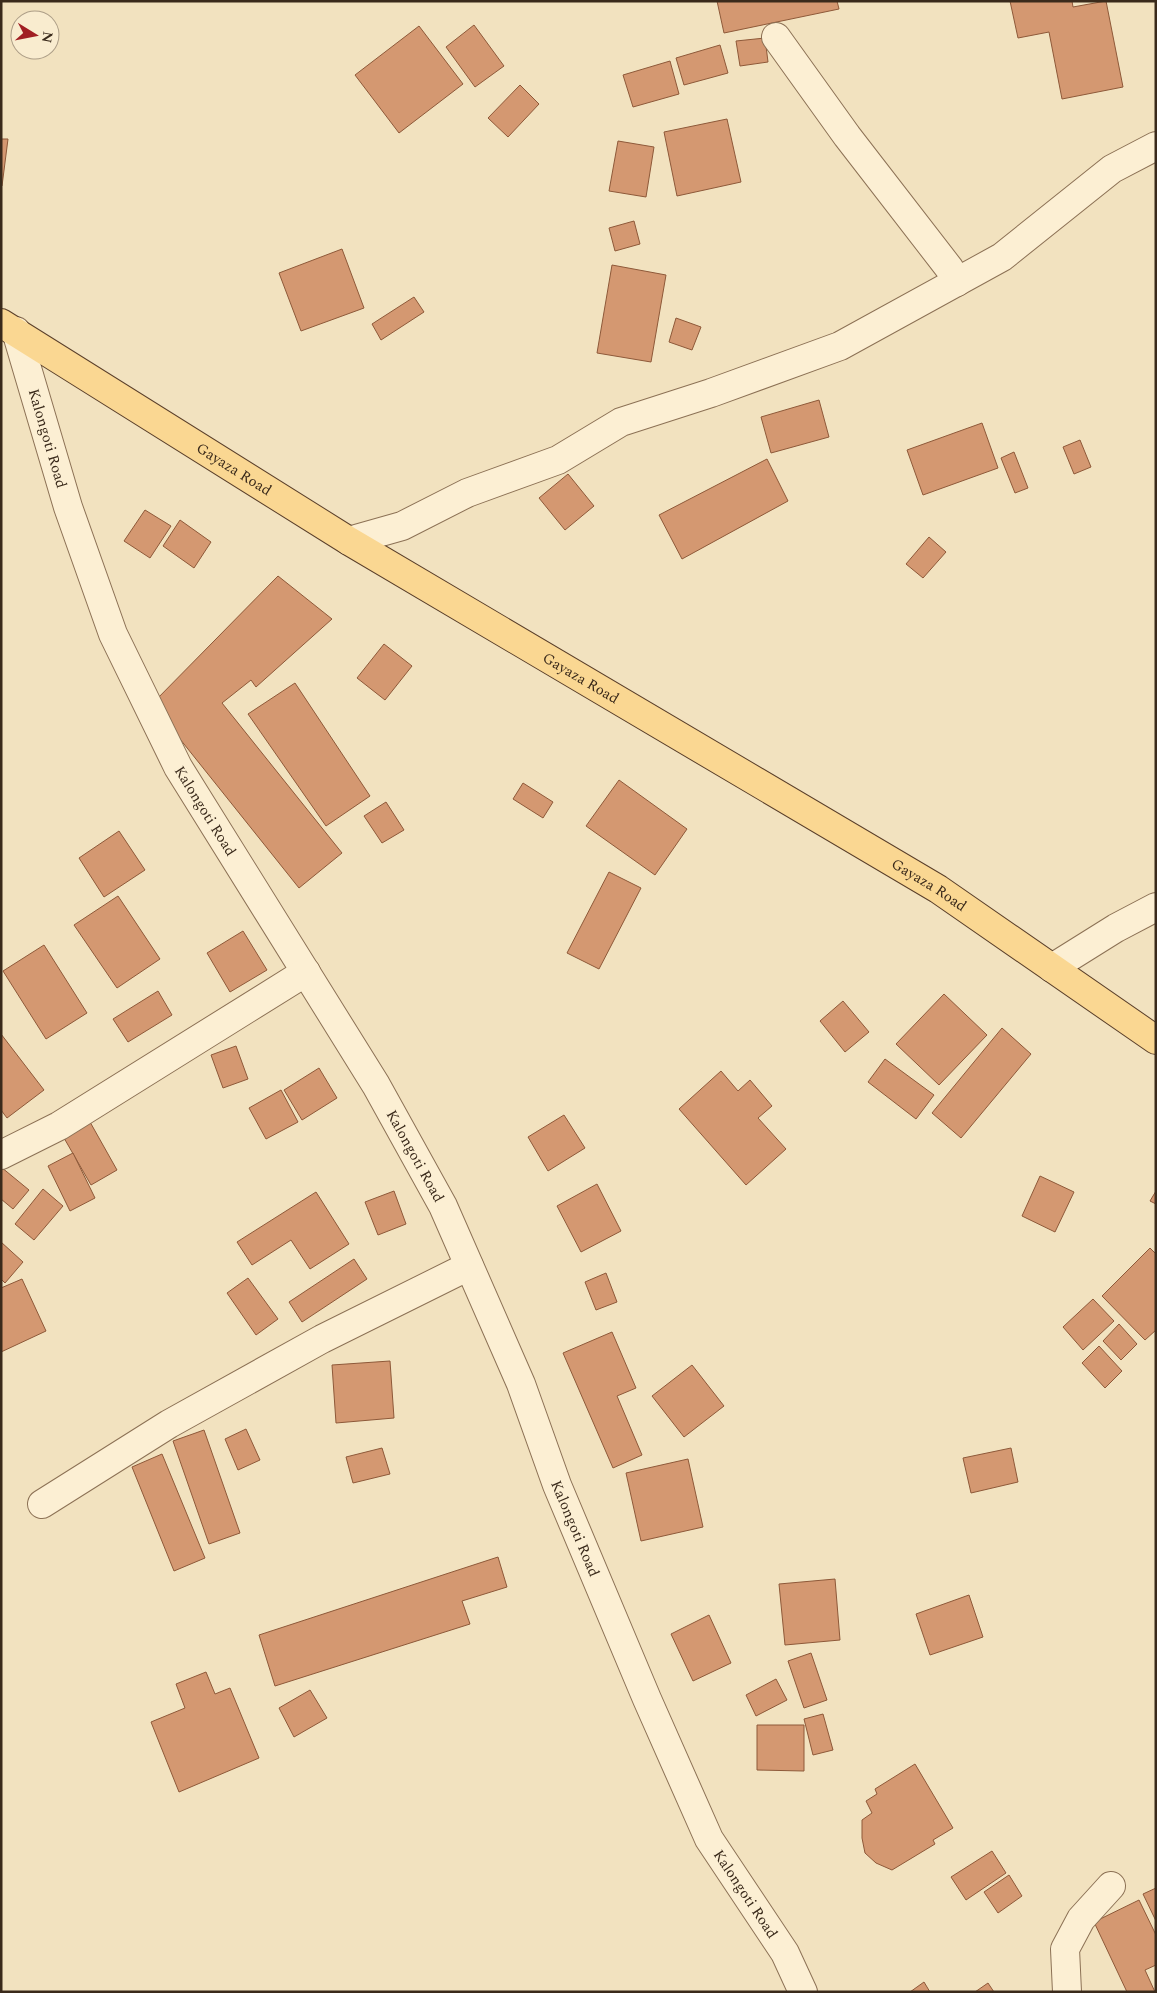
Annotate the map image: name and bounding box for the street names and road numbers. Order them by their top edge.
street label: Kalongoti Road [22,386,73,491]
street label: Gayaza Road [192,437,276,502]
street label: Gayaza Road [538,647,623,710]
street label: Kalongoti Road [168,761,242,861]
street label: Gayaza Road [887,853,971,918]
street label: Kalongoti Road [380,1106,450,1207]
street label: Kalongoti Road [544,1477,605,1581]
street label: Kalongoti Road [707,1845,783,1943]

